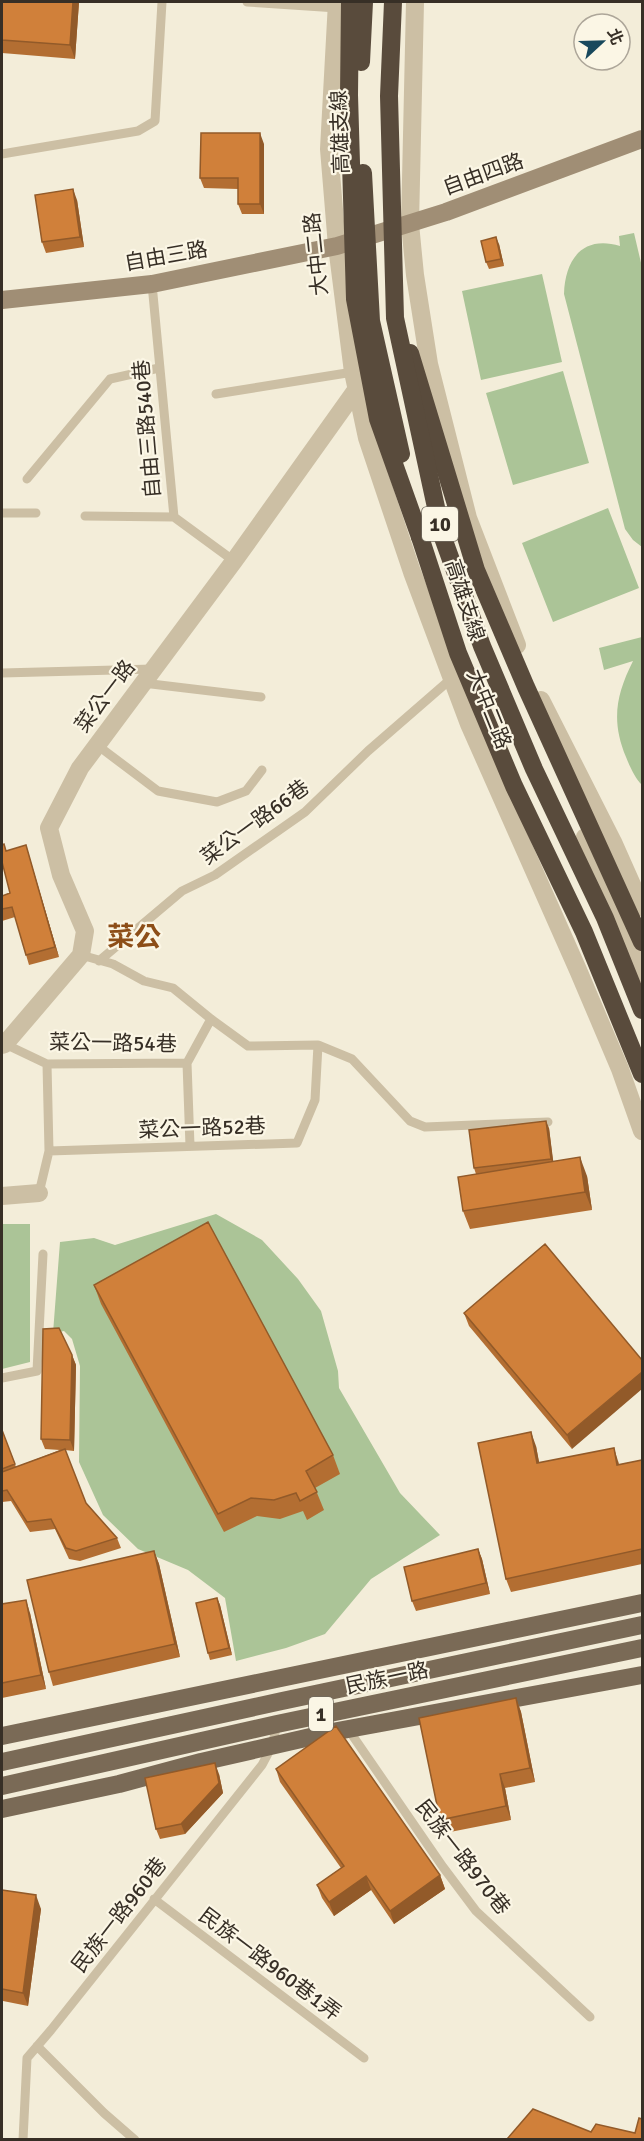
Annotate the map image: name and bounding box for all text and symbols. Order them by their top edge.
north arrow [572,12,632,72]
text: 北 [603,26,627,48]
street label: 高雄支線 [326,90,354,174]
street label: 自由四路 [439,147,527,201]
street label: 大中二路 [299,211,333,297]
street label: 自由三路 [122,236,210,276]
street label: 自由三路540巷 [128,359,166,499]
road number: 10 [422,507,458,541]
street label: 高雄支線 [440,556,490,644]
street label: 菜公一路 [69,655,141,737]
street label: 大中二路 [461,665,517,753]
street label: 菜公一路66巷 [196,774,314,870]
district label: 菜公 [107,921,161,954]
street label: 菜公一路54巷 [49,1029,177,1057]
street label: 菜公一路52巷 [138,1113,266,1143]
street label: 民族一路 [343,1657,431,1699]
road number: 1 [309,1697,333,1731]
street label: 民族一路970巷 [410,1794,516,1920]
street label: 民族一路960巷 [66,1852,172,1978]
street label: 民族一路960巷1弄 [194,1902,346,2026]

